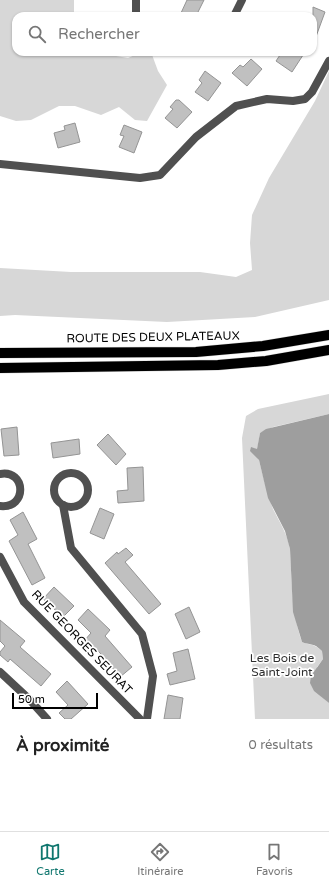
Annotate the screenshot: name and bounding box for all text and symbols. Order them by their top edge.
search box [12,12,317,56]
icon: search [26,23,48,45]
text: Rechercher [58,25,140,43]
street label: ROUTE DES DEUX PLATEAUX [66,328,240,346]
street label: RUE GEORGES SEURAT [29,587,136,697]
park label: Les Bois de Saint-Joint [250,651,314,679]
scale bar [12,691,98,710]
text: 50 m [18,693,45,706]
text: À proximité [16,735,109,756]
text: 0 résultats [249,737,313,753]
tab: Carte [36,841,65,878]
tab: Itinéraire [137,841,184,878]
tab: Favoris [256,841,293,878]

